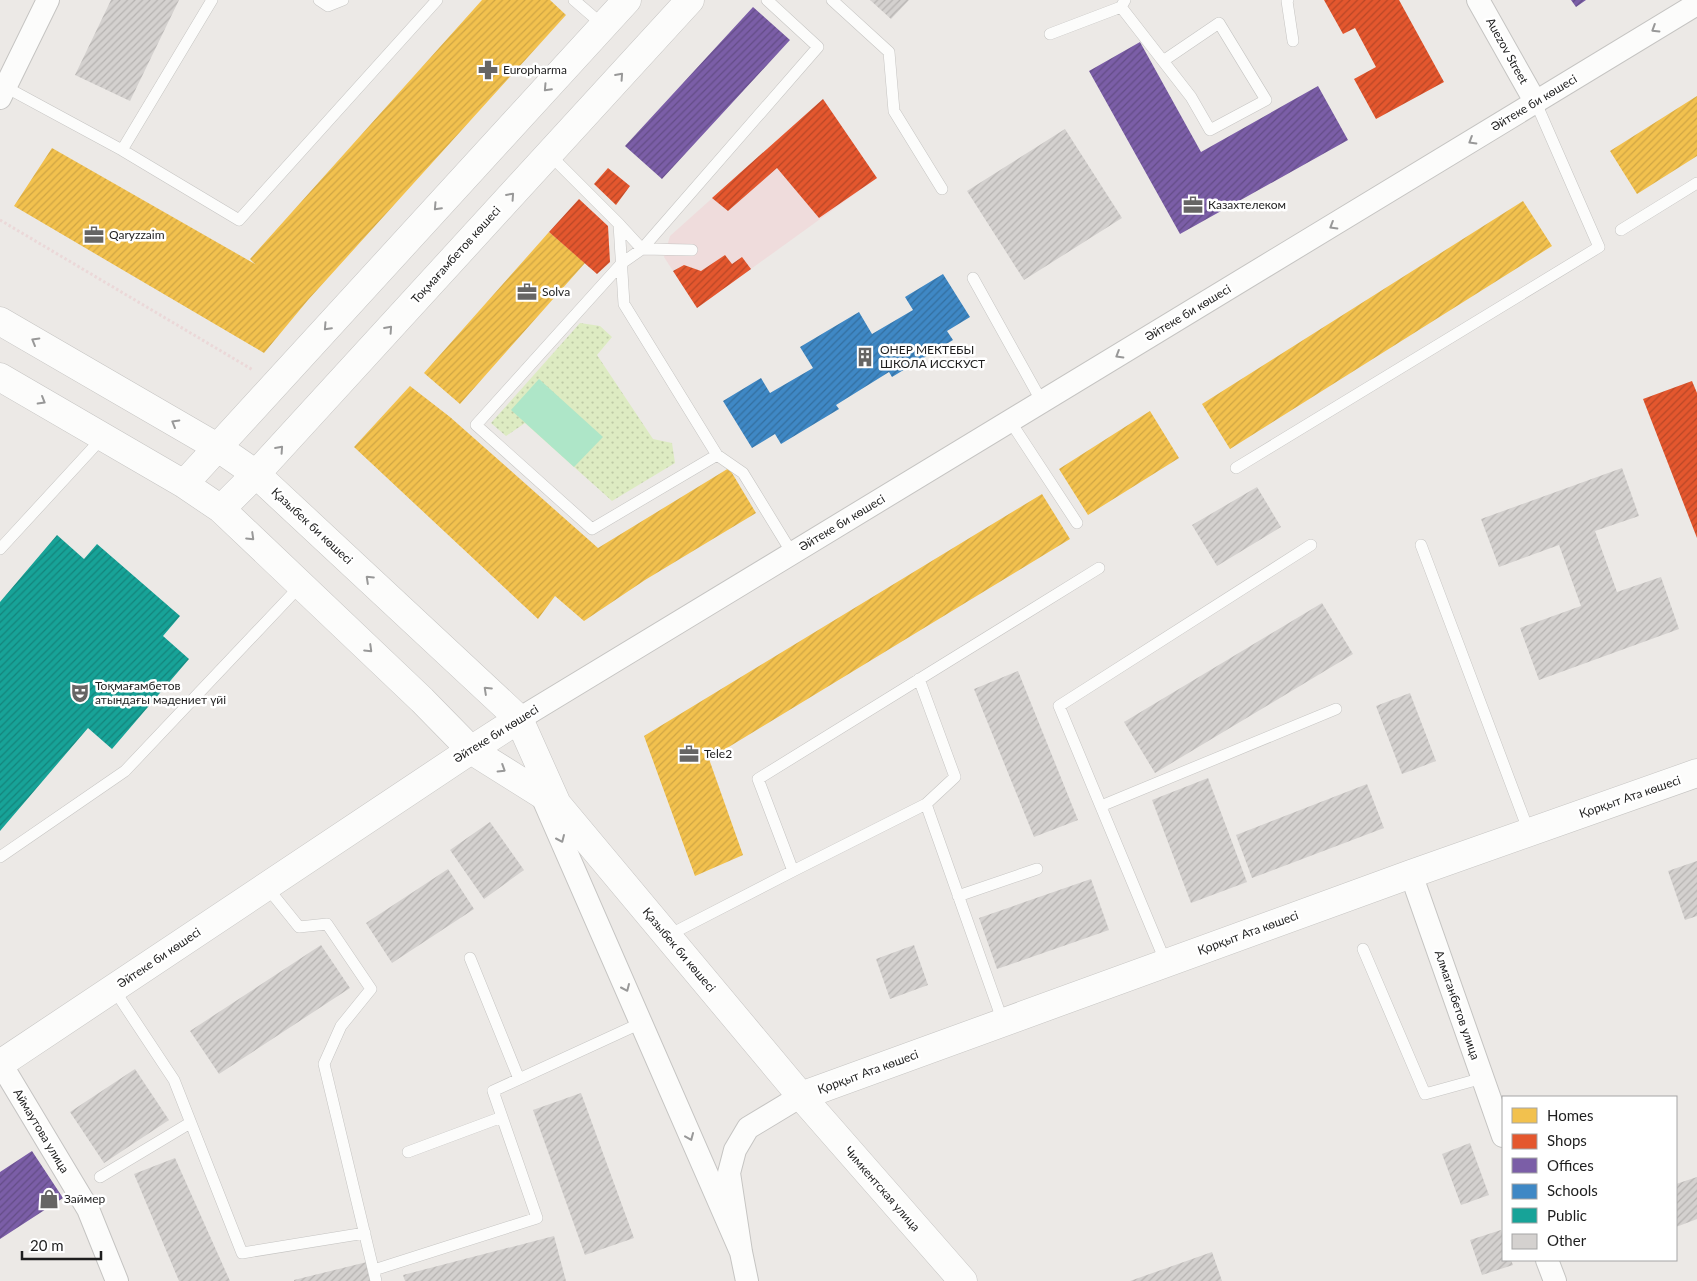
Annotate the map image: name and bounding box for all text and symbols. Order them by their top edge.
street label: Auezov Street [1483,15,1532,87]
one-way arrow [1652,23,1661,33]
pharmacy icon: Europharma [477,59,499,81]
place label: Europharma [503,62,567,77]
street label: Әйтеке би көшесі [1488,71,1580,134]
one-way arrow [614,72,623,81]
one-way arrow [544,82,553,91]
one-way arrow [1469,135,1478,145]
one-way arrow [505,192,514,201]
office icon: Казахтелеком [1182,194,1204,216]
place label: Казахтелеком [1208,197,1286,212]
one-way arrow [434,202,443,211]
street label: Тоқмағамбетов көшесі [408,203,503,307]
one-way arrow [1330,219,1339,229]
office icon: Qaryzzaim [83,224,105,246]
place label: Qaryzzaim [109,227,165,242]
office icon: Solva [516,281,538,303]
street label: Әйтеке би көшесі [1142,281,1234,344]
place label: Solva [542,284,570,299]
one-way arrow [324,321,333,330]
one-way arrow [383,325,392,334]
one-way arrow [31,338,40,348]
place label: ОНЕР МЕКТЕБЫ ШКОЛА ИССКУСТ [880,342,985,371]
building icon: ОНЕР МЕКТЕБЫ ШКОЛА ИССКУСТ [854,346,876,368]
one-way arrow [1116,349,1125,359]
one-way arrow [37,395,46,405]
one-way arrow [172,419,181,429]
one-way arrow [274,445,283,454]
street label: Қазыбек би көшесі [269,484,356,567]
street label: Әйтеке би көшесі [796,491,888,554]
one-way arrow [245,531,254,540]
one-way arrow [365,576,374,585]
one-way arrow [363,643,372,652]
place label: Тоқмағамбетов атындағы мәдениет үйі [95,678,226,707]
theatre icon: Тоқмағамбетов атындағы мәдениет үйі [69,682,91,704]
one-way arrow [484,687,493,696]
street label: Әйтеке би көшесі [450,701,541,766]
office icon: Tele2 [678,743,700,765]
place label: Tele2 [704,746,732,761]
one-way arrow [496,763,505,773]
street label: Қорқыт Ата көшесі [1577,772,1683,821]
one-way arrow [554,834,565,843]
street label: Қазыбек би көшесі [640,904,719,995]
street label: Қорқыт Ата көшесі [1195,907,1300,958]
street label: Әйтеке би көшесі [114,924,203,991]
street label: Алмаганбетов улица [1432,948,1483,1062]
one-way arrow [619,983,630,992]
street label: Қорқыт Ата көшесі [815,1046,920,1097]
street label: Аймаутова улица [10,1086,73,1176]
legend [1502,1096,1677,1261]
text: Homes [1547,1106,1593,1124]
text: Shops [1547,1131,1587,1149]
one-way arrow [684,1132,695,1141]
street label: Чимкентская улица [841,1143,923,1234]
text: Offices [1547,1156,1594,1174]
text: Schools [1547,1181,1598,1199]
shop icon: Займер [38,1188,60,1210]
place label: Займер [64,1191,105,1206]
text: Public [1547,1206,1587,1224]
scale bar [22,1228,101,1260]
text: Other [1547,1231,1587,1249]
text: 20 m [30,1236,64,1254]

